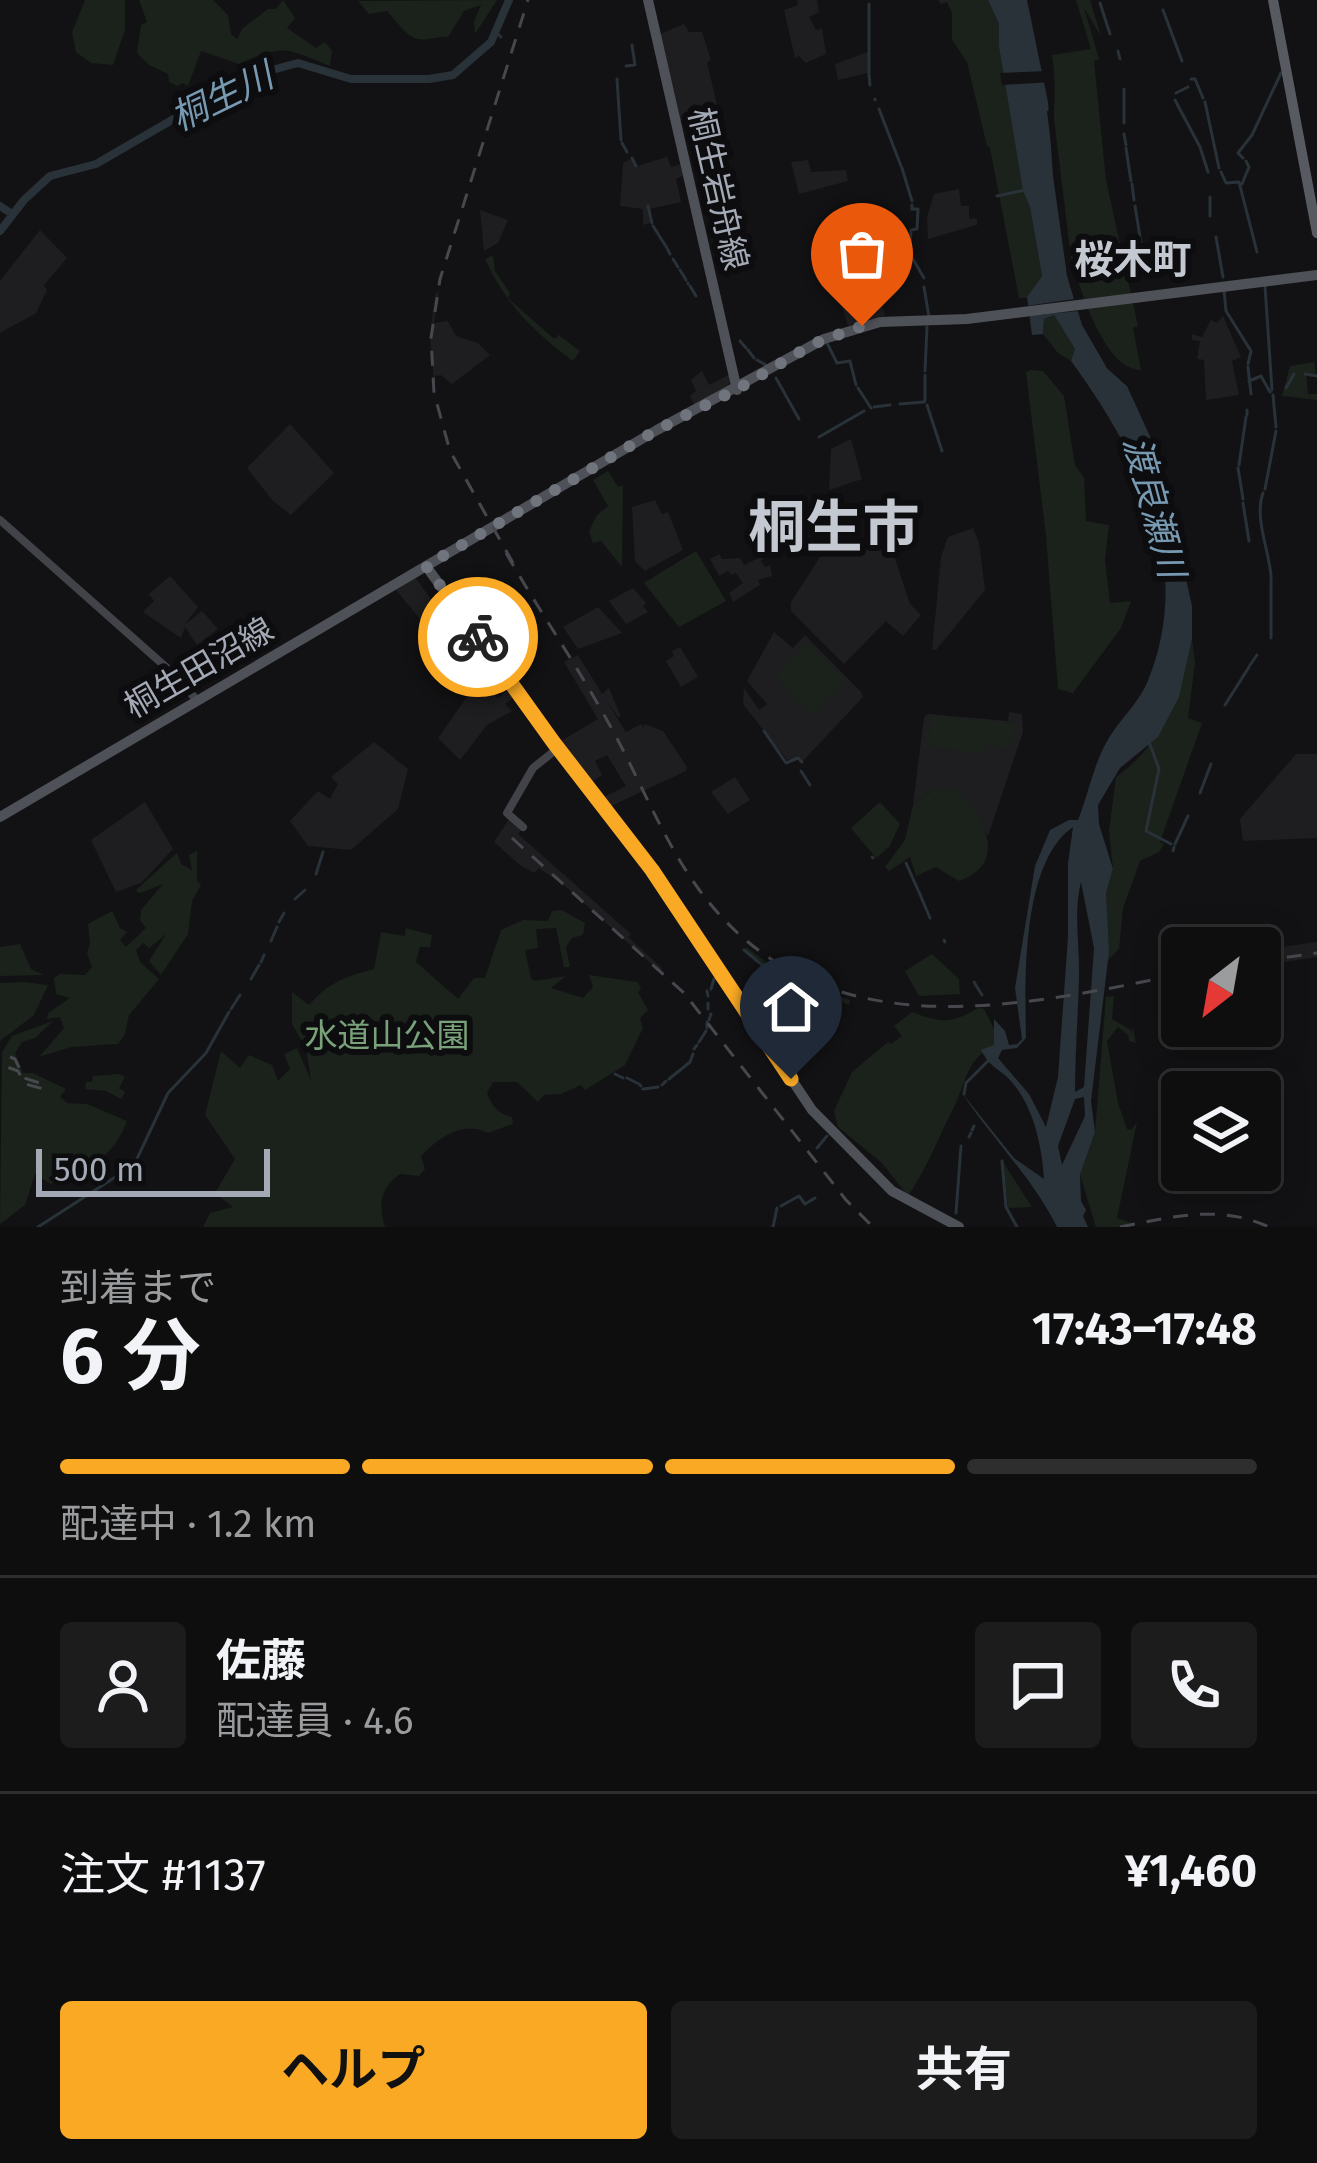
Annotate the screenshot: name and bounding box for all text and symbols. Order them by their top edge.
water label: 桐生川 [164,52,284,140]
street label: 桐生岩舟線 [680,104,756,274]
pin [811,203,913,326]
icon: bag [829,221,895,287]
district label: 桜木町 [1074,237,1192,283]
water label: 渡良瀬川 [1114,432,1195,586]
district label: 桐生市 [749,494,920,562]
courier [418,577,538,697]
icon: bike [445,604,511,670]
street label: 桐生田沼線 [118,609,280,727]
north arrow [1161,927,1281,1047]
map controls [1161,927,1281,1191]
pin [740,956,842,1079]
icon: home [758,974,824,1040]
park label: 水道山公園 [305,1016,470,1056]
button: layers [1161,1071,1281,1191]
scale bar [36,1143,270,1196]
text: 500 m [54,1150,144,1190]
text: 到着まで [60,1265,216,1311]
text: 17:43–17:48 [1032,1302,1257,1356]
text: 6 分 [60,1310,200,1404]
text: 配達中 · 1.2 km [60,1501,316,1547]
button: person [60,1622,186,1748]
button: chat [975,1622,1101,1748]
button: phone [1131,1622,1257,1748]
text: 佐藤 [216,1634,306,1688]
text: 配達員 · 4.6 [216,1698,414,1744]
text: ¥1,460 [1125,1844,1257,1898]
text: 注文 #1137 [60,1848,266,1902]
button: ヘルプ [60,2001,647,2139]
button: 共有 [671,2001,1257,2139]

